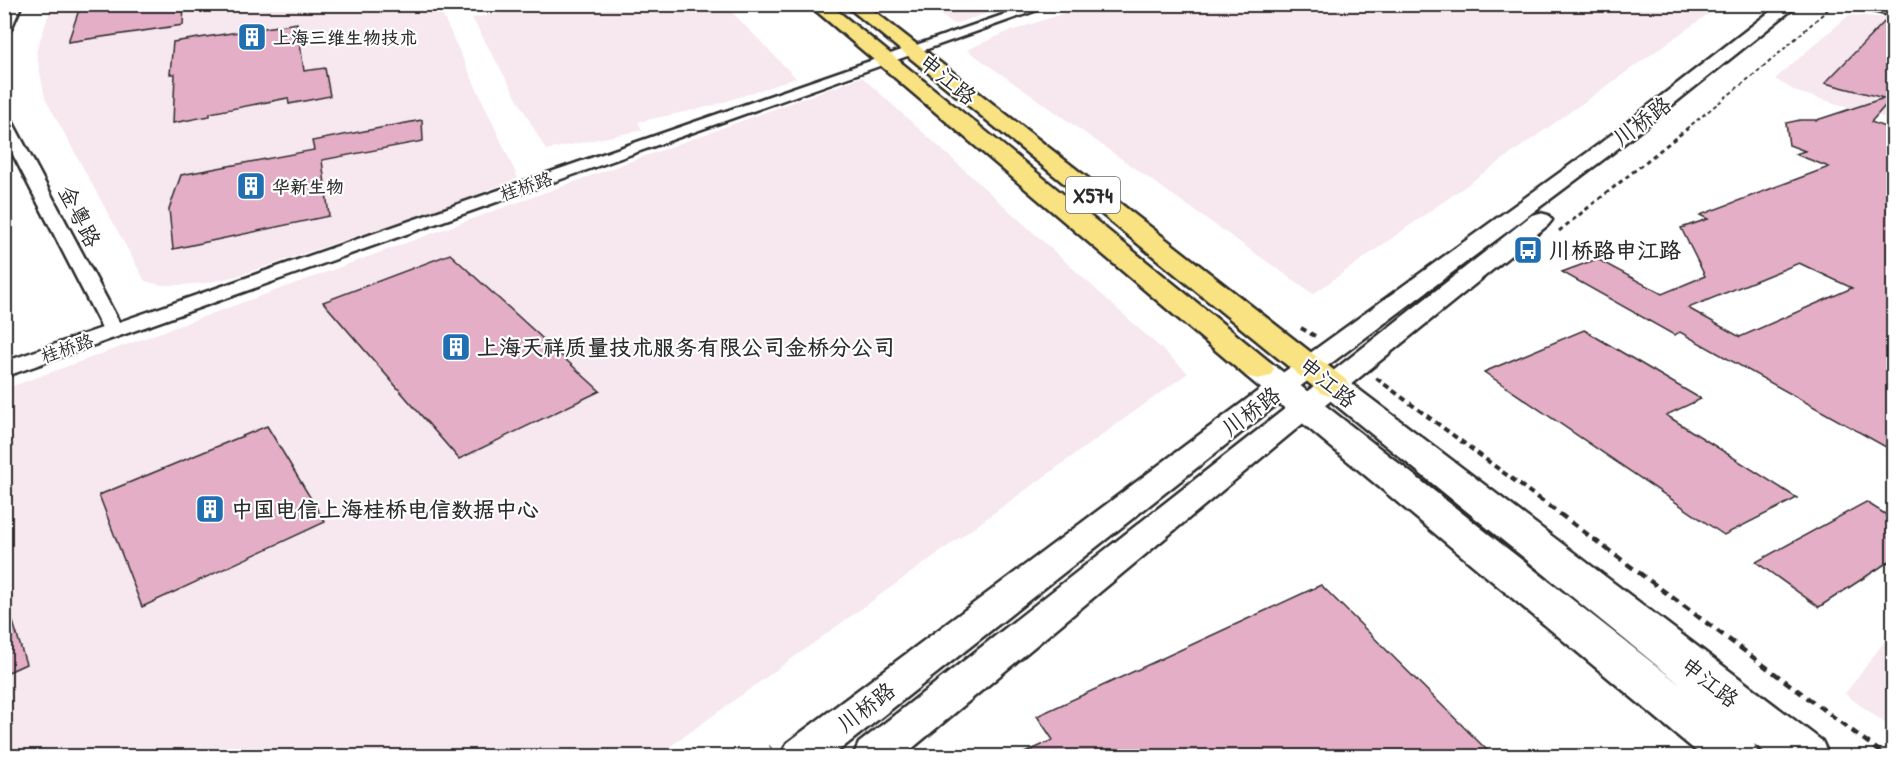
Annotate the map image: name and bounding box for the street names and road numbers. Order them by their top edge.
street label: 申江路 [913,47,983,111]
street label: 川桥路 [1607,89,1677,153]
street label: 桂桥路 [496,165,556,207]
road number: X574 [1066,177,1120,213]
street label: 金粤路 [52,180,108,252]
street label: 桂桥路 [37,327,97,369]
street label: 申江路 [1293,350,1363,414]
street label: 川桥路 [1216,379,1286,443]
street label: 申江路 [1675,650,1745,714]
street label: 川桥路 [831,675,901,739]

